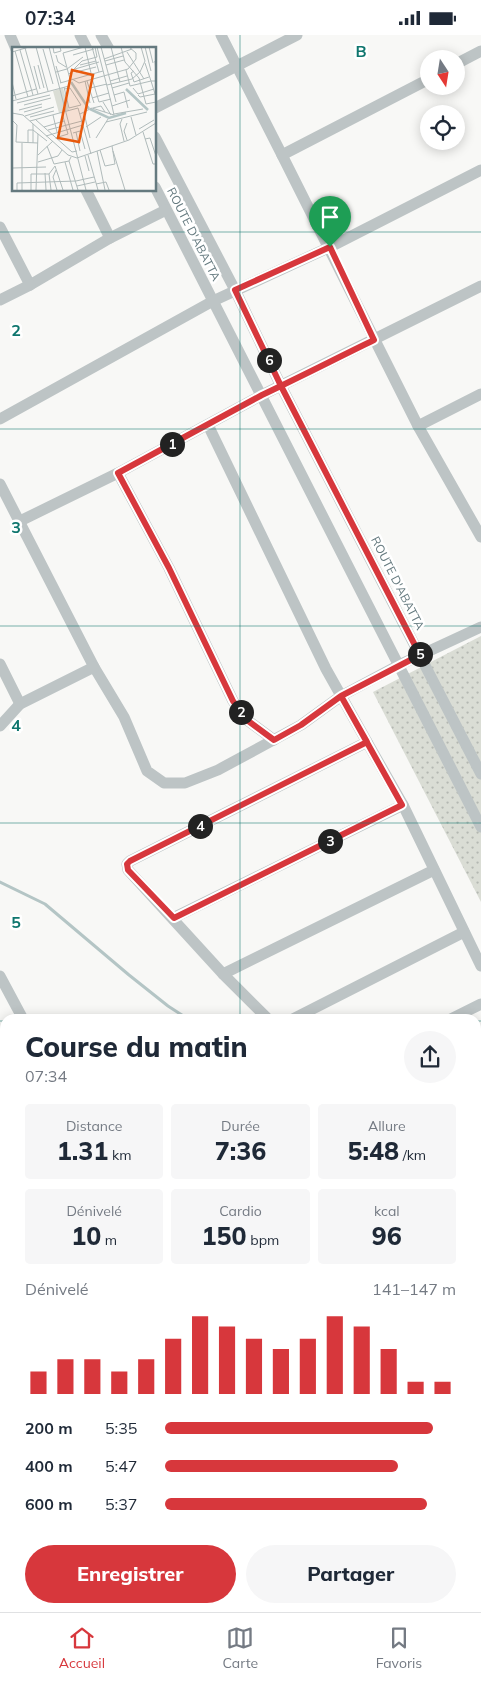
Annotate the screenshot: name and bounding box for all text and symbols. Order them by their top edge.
text: 07:34 [25,6,75,30]
text: B [355,41,367,61]
inset map [12,47,156,191]
north arrow [420,50,465,95]
map controls [420,50,465,150]
button: locate [420,105,465,150]
street label: ROUTE D'ABATTA [164,185,224,283]
pin [309,196,351,247]
icon: arrive [316,203,344,231]
text: 2 [11,320,21,340]
pin: 6 [256,347,282,373]
text: 6 [265,351,274,369]
pin: 1 [160,431,184,457]
text: 1 [168,435,177,453]
text: 3 [11,517,21,537]
street label: ROUTE D'ABATTA [368,534,428,632]
pin: 5 [408,641,432,667]
text: 5 [416,645,425,663]
pin: 2 [228,699,254,725]
text: 2 [237,703,246,721]
text: 4 [11,715,21,735]
pin: 4 [188,813,212,839]
text: 4 [196,817,205,835]
pin: 3 [318,829,342,853]
text: 3 [326,832,335,850]
text: 5 [11,912,21,932]
text: Course du matin [25,1029,248,1064]
button: share [404,1031,456,1083]
text: 07:34 [25,1066,67,1086]
text: Distance [66,1117,122,1135]
text: Durée [221,1117,260,1135]
text: Allure [368,1117,406,1135]
text: 1.31 [57,1135,108,1166]
text: 7:36 [215,1135,266,1166]
text: 5:48 [348,1135,399,1166]
text: km [108,1146,132,1164]
text: /km [399,1146,426,1164]
text: Dénivelé [66,1202,122,1220]
text: Cardio [219,1202,262,1220]
text: kcal [374,1202,400,1220]
text: 10 [71,1220,101,1251]
text: 150 [202,1220,247,1251]
text: 96 [372,1220,402,1251]
text: m [101,1231,117,1249]
text: bpm [247,1231,279,1249]
text: Dénivelé [25,1279,88,1299]
text: 141–147 m [372,1279,456,1299]
text: 200 m [25,1418,73,1438]
text: 5:35 [105,1418,137,1438]
text: 400 m [25,1456,73,1476]
text: 5:47 [105,1456,137,1476]
text: 600 m [25,1494,73,1514]
text: 5:37 [105,1494,137,1514]
button: Enregistrer [25,1545,236,1603]
button: Partager [246,1545,456,1603]
tab: Accueil [59,1624,105,1672]
tab: Carte [223,1624,258,1672]
tab: Favoris [376,1624,422,1672]

